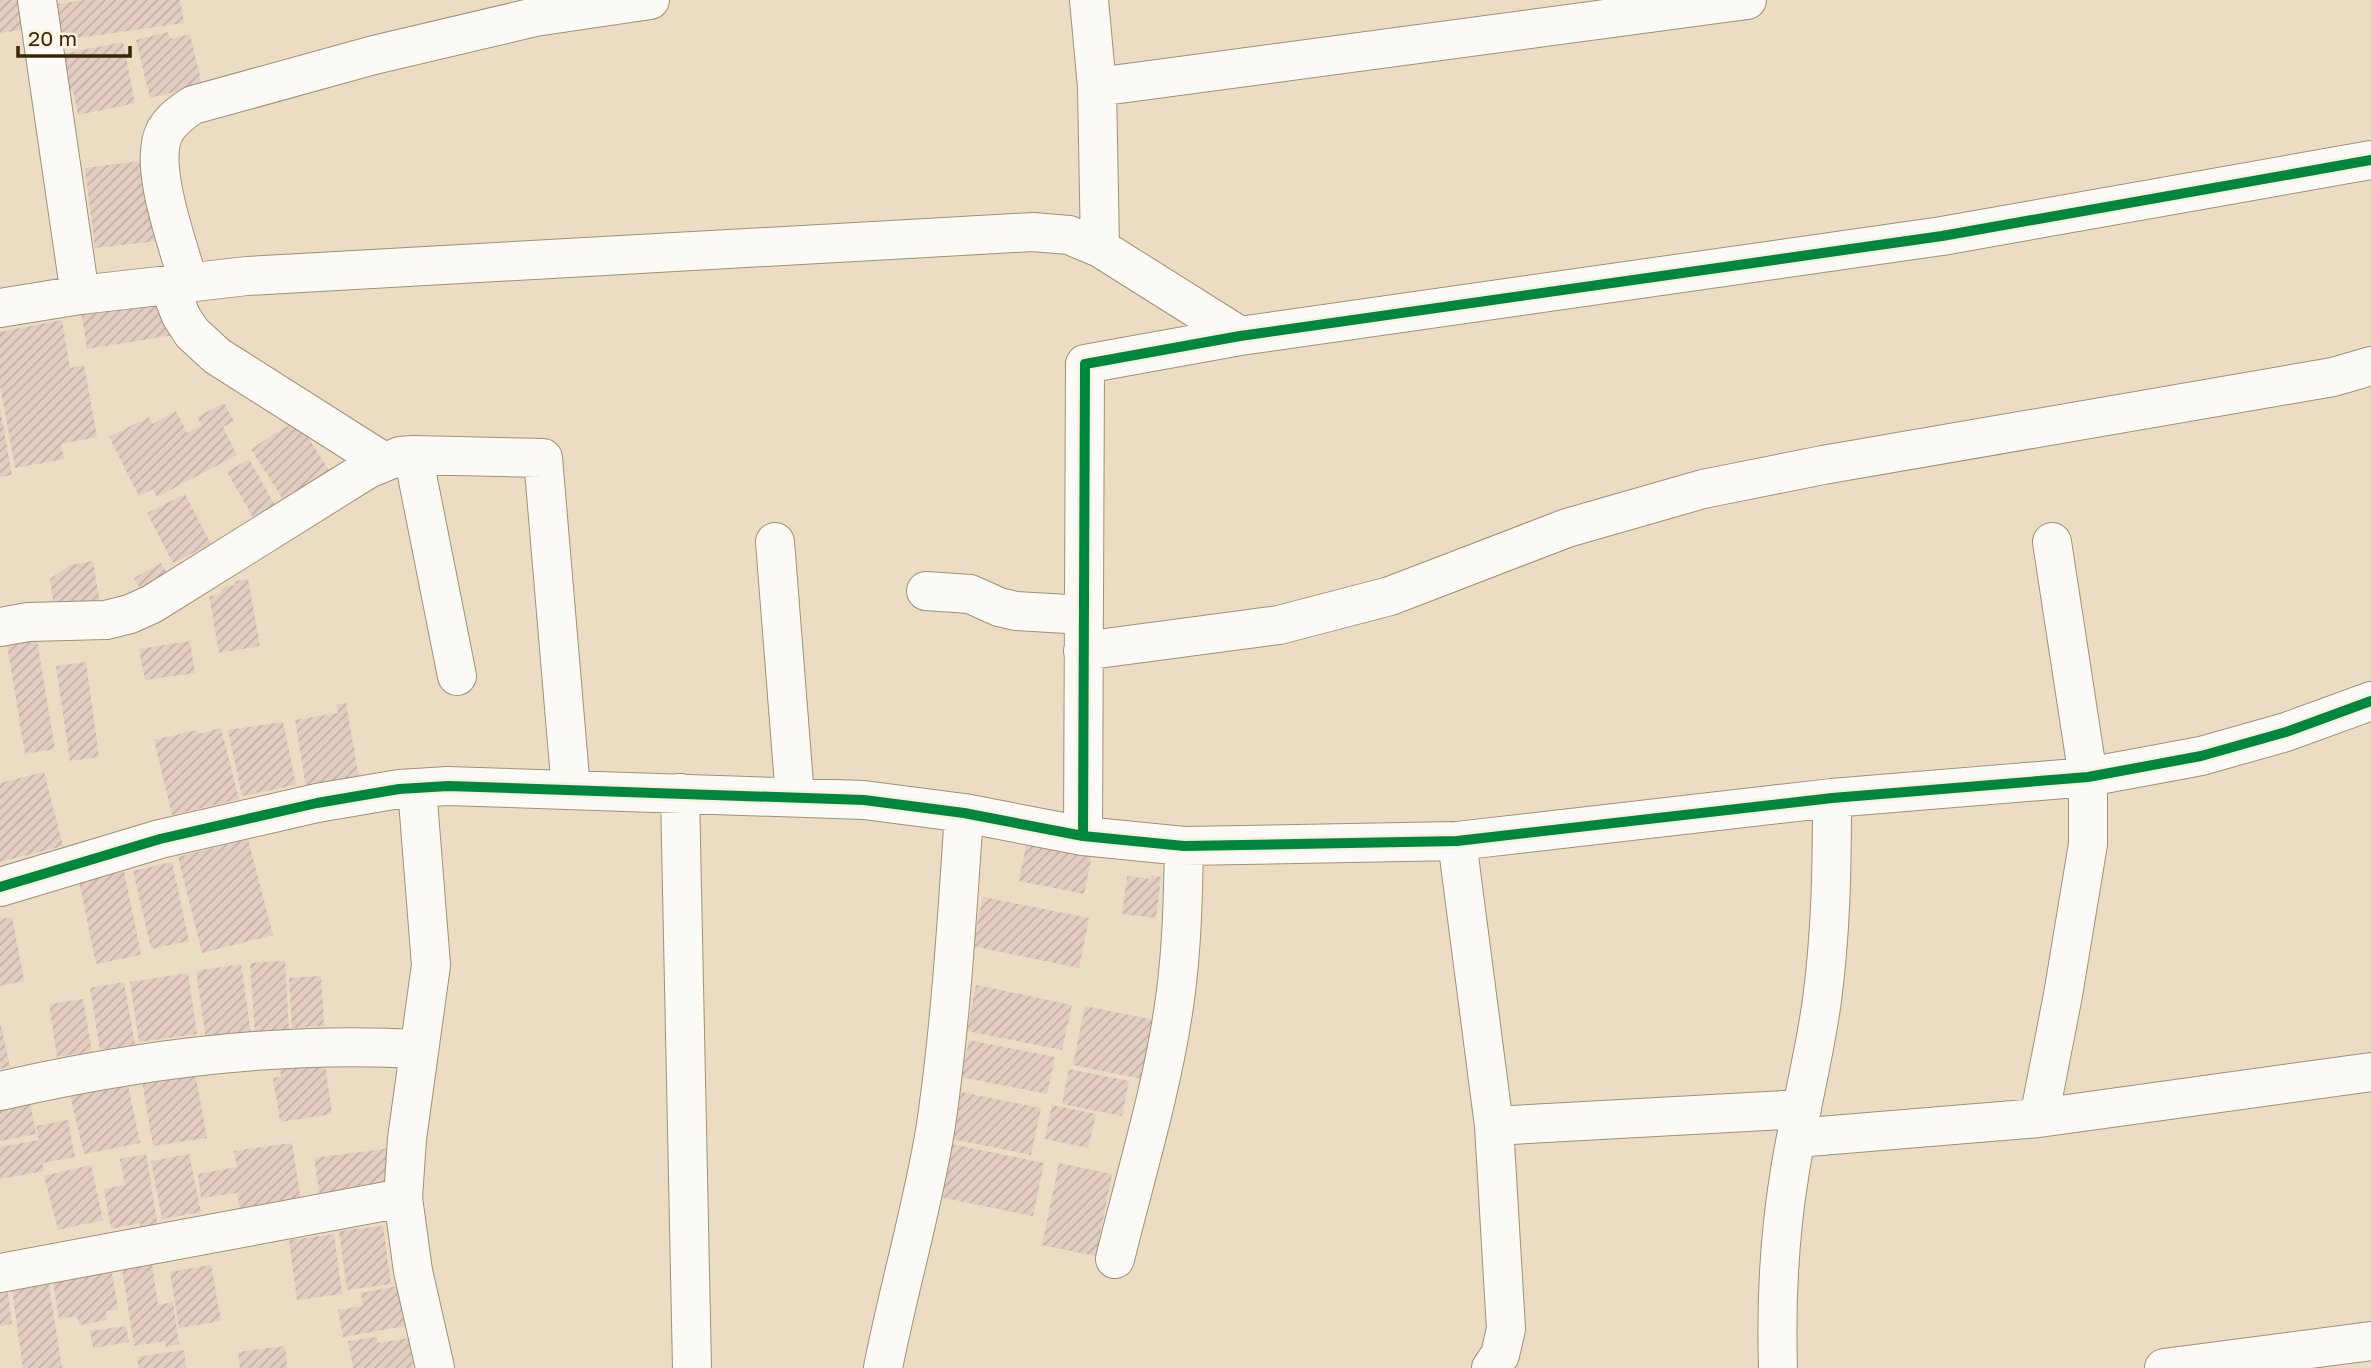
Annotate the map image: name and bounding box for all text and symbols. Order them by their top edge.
scale bar [18,14,130,58]
text: 20 m [28,25,77,51]

